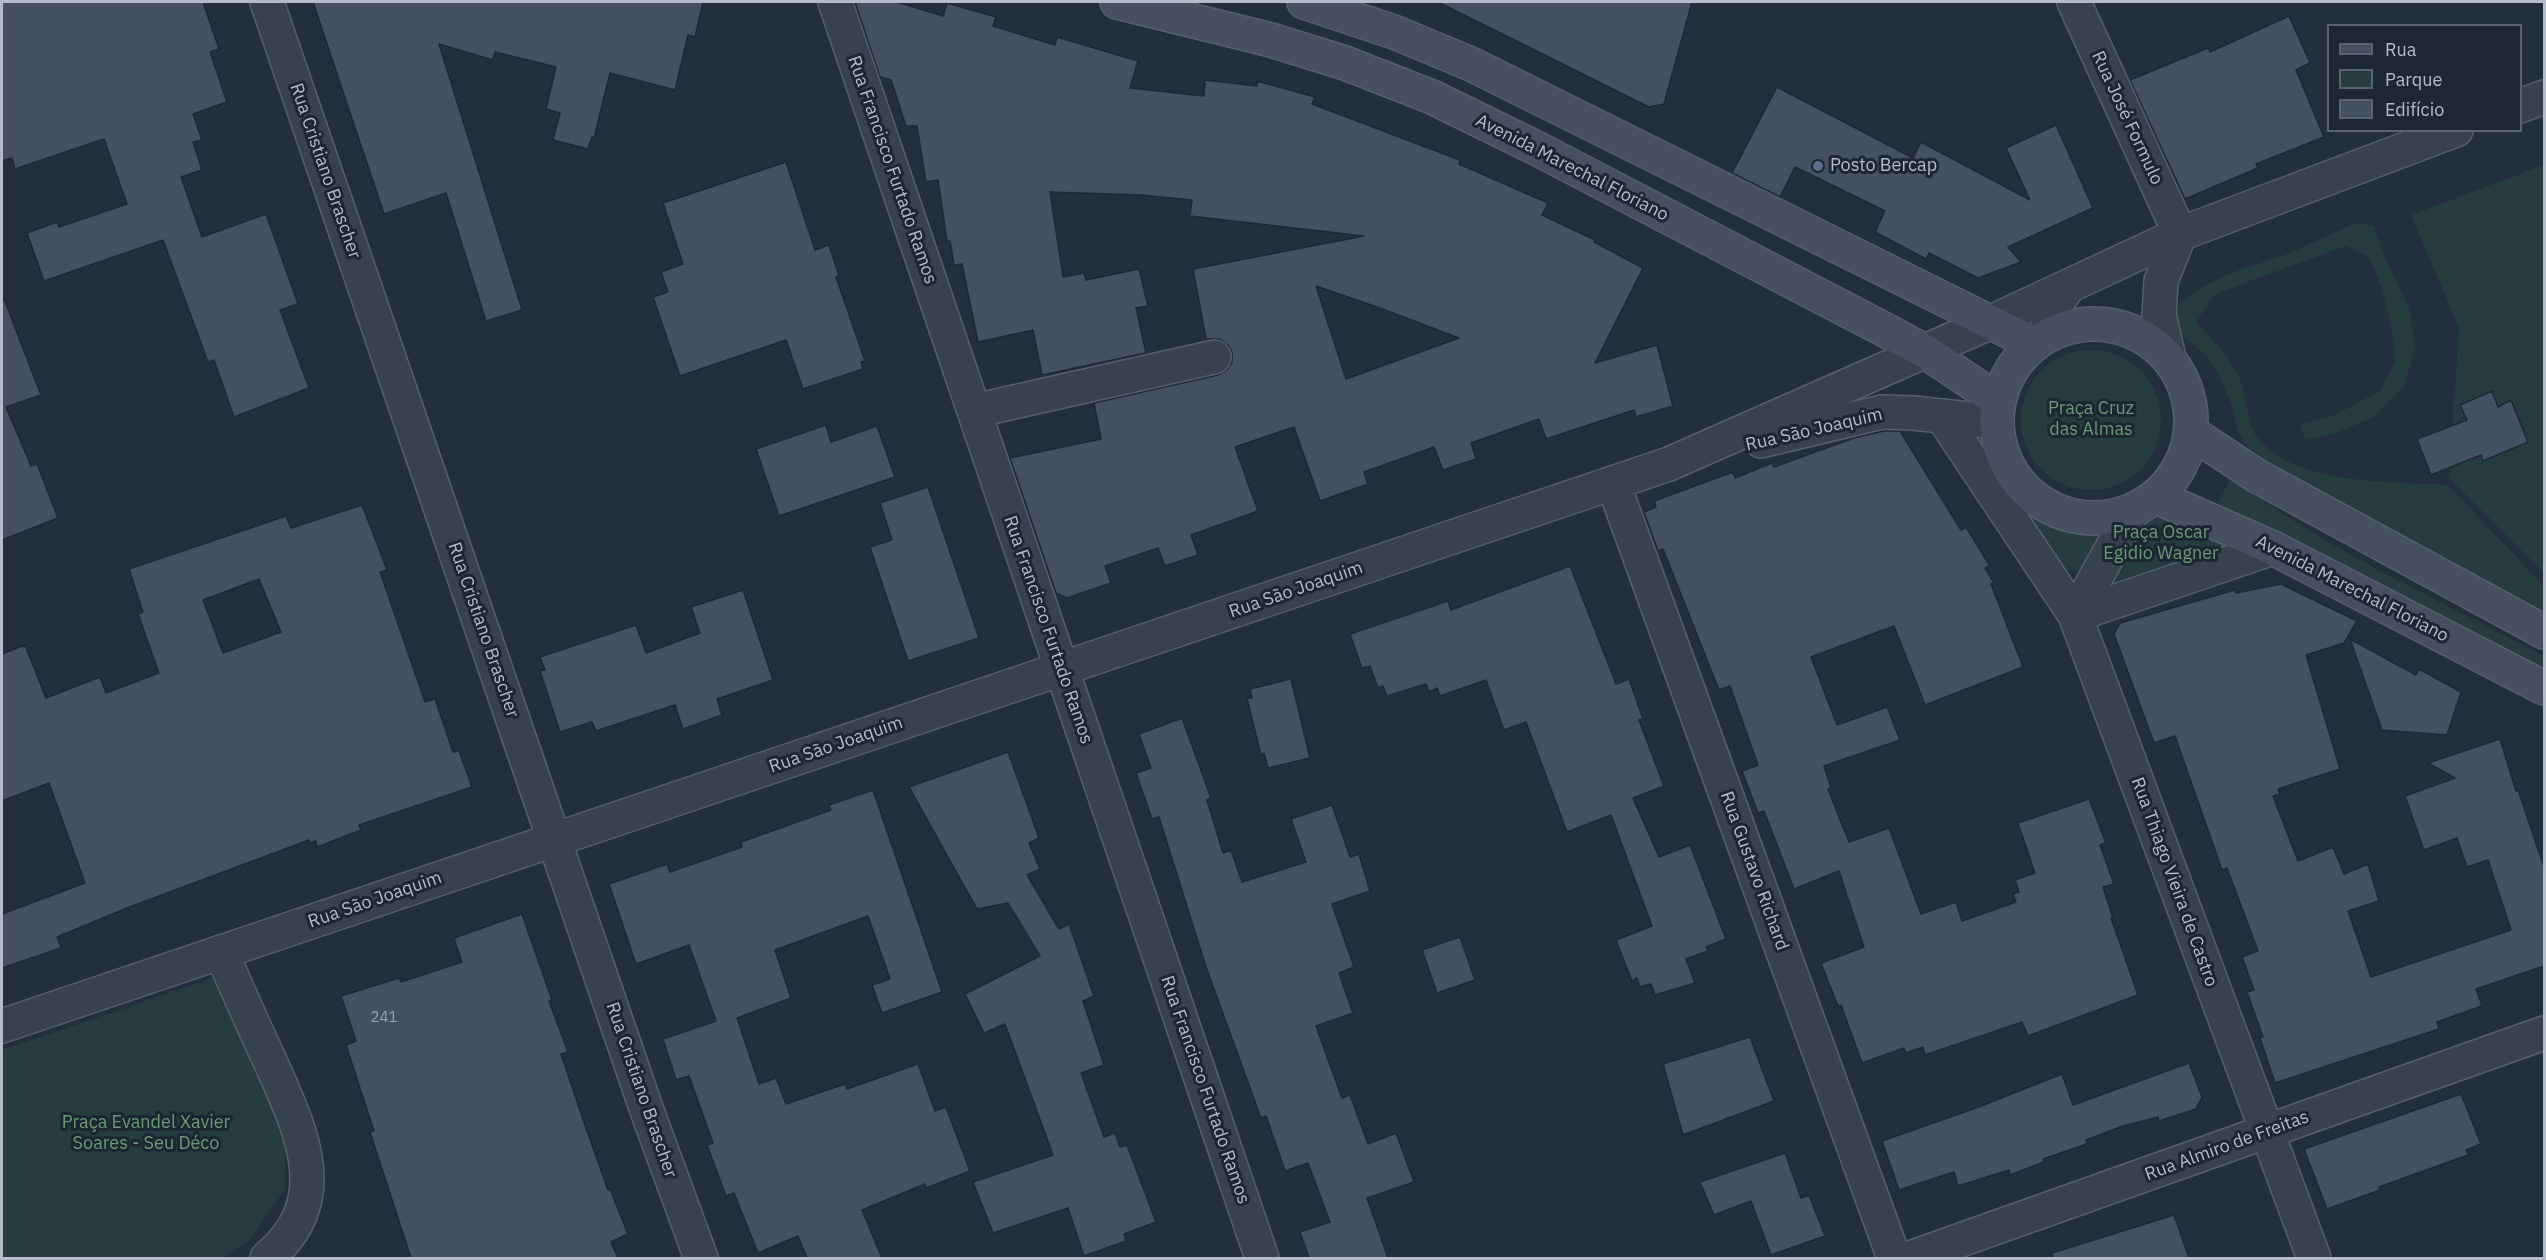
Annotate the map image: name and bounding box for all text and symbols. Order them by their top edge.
legend [2327,24,2522,132]
text: Rua [2385,38,2416,61]
street label: Rua José Formulo [2087,48,2167,188]
street label: Rua Francisco Furtado Ramos [843,53,941,287]
text: Parque [2385,68,2442,91]
street label: Rua Cristiano Brascher [285,81,365,261]
text: Edifício [2385,98,2444,121]
street label: Avenida Marechal Floriano [1472,110,1672,226]
place label: Posto Bercap [1830,155,1937,177]
marker: Posto Bercap [1811,159,1825,173]
park label: Praça Cruz das Almas [2048,398,2134,440]
street label: Rua São Joaquim [1743,404,1885,456]
street label: Rua Francisco Furtado Ramos [999,513,1097,747]
park label: Praça Oscar Egidio Wagner [2103,522,2219,564]
street label: Avenida Marechal Floriano [2252,531,2452,647]
street label: Rua Cristiano Brascher [443,540,523,720]
street label: Rua São Joaquim [1226,557,1366,623]
street label: Rua São Joaquim [766,712,906,778]
street label: Rua Thiago Vieira de Castro [2126,774,2222,990]
street label: Rua Gustavo Richard [1715,789,1793,953]
street label: Rua São Joaquim [305,867,445,933]
street label: Rua Francisco Furtado Ramos [1156,973,1254,1207]
street label: Rua Cristiano Brascher [601,1000,681,1180]
house number: 241 [371,1009,397,1027]
street label: Rua Almiro de Freitas [2142,1106,2312,1186]
park label: Praça Evandel Xavier Soares - Seu Déco [62,1112,230,1154]

